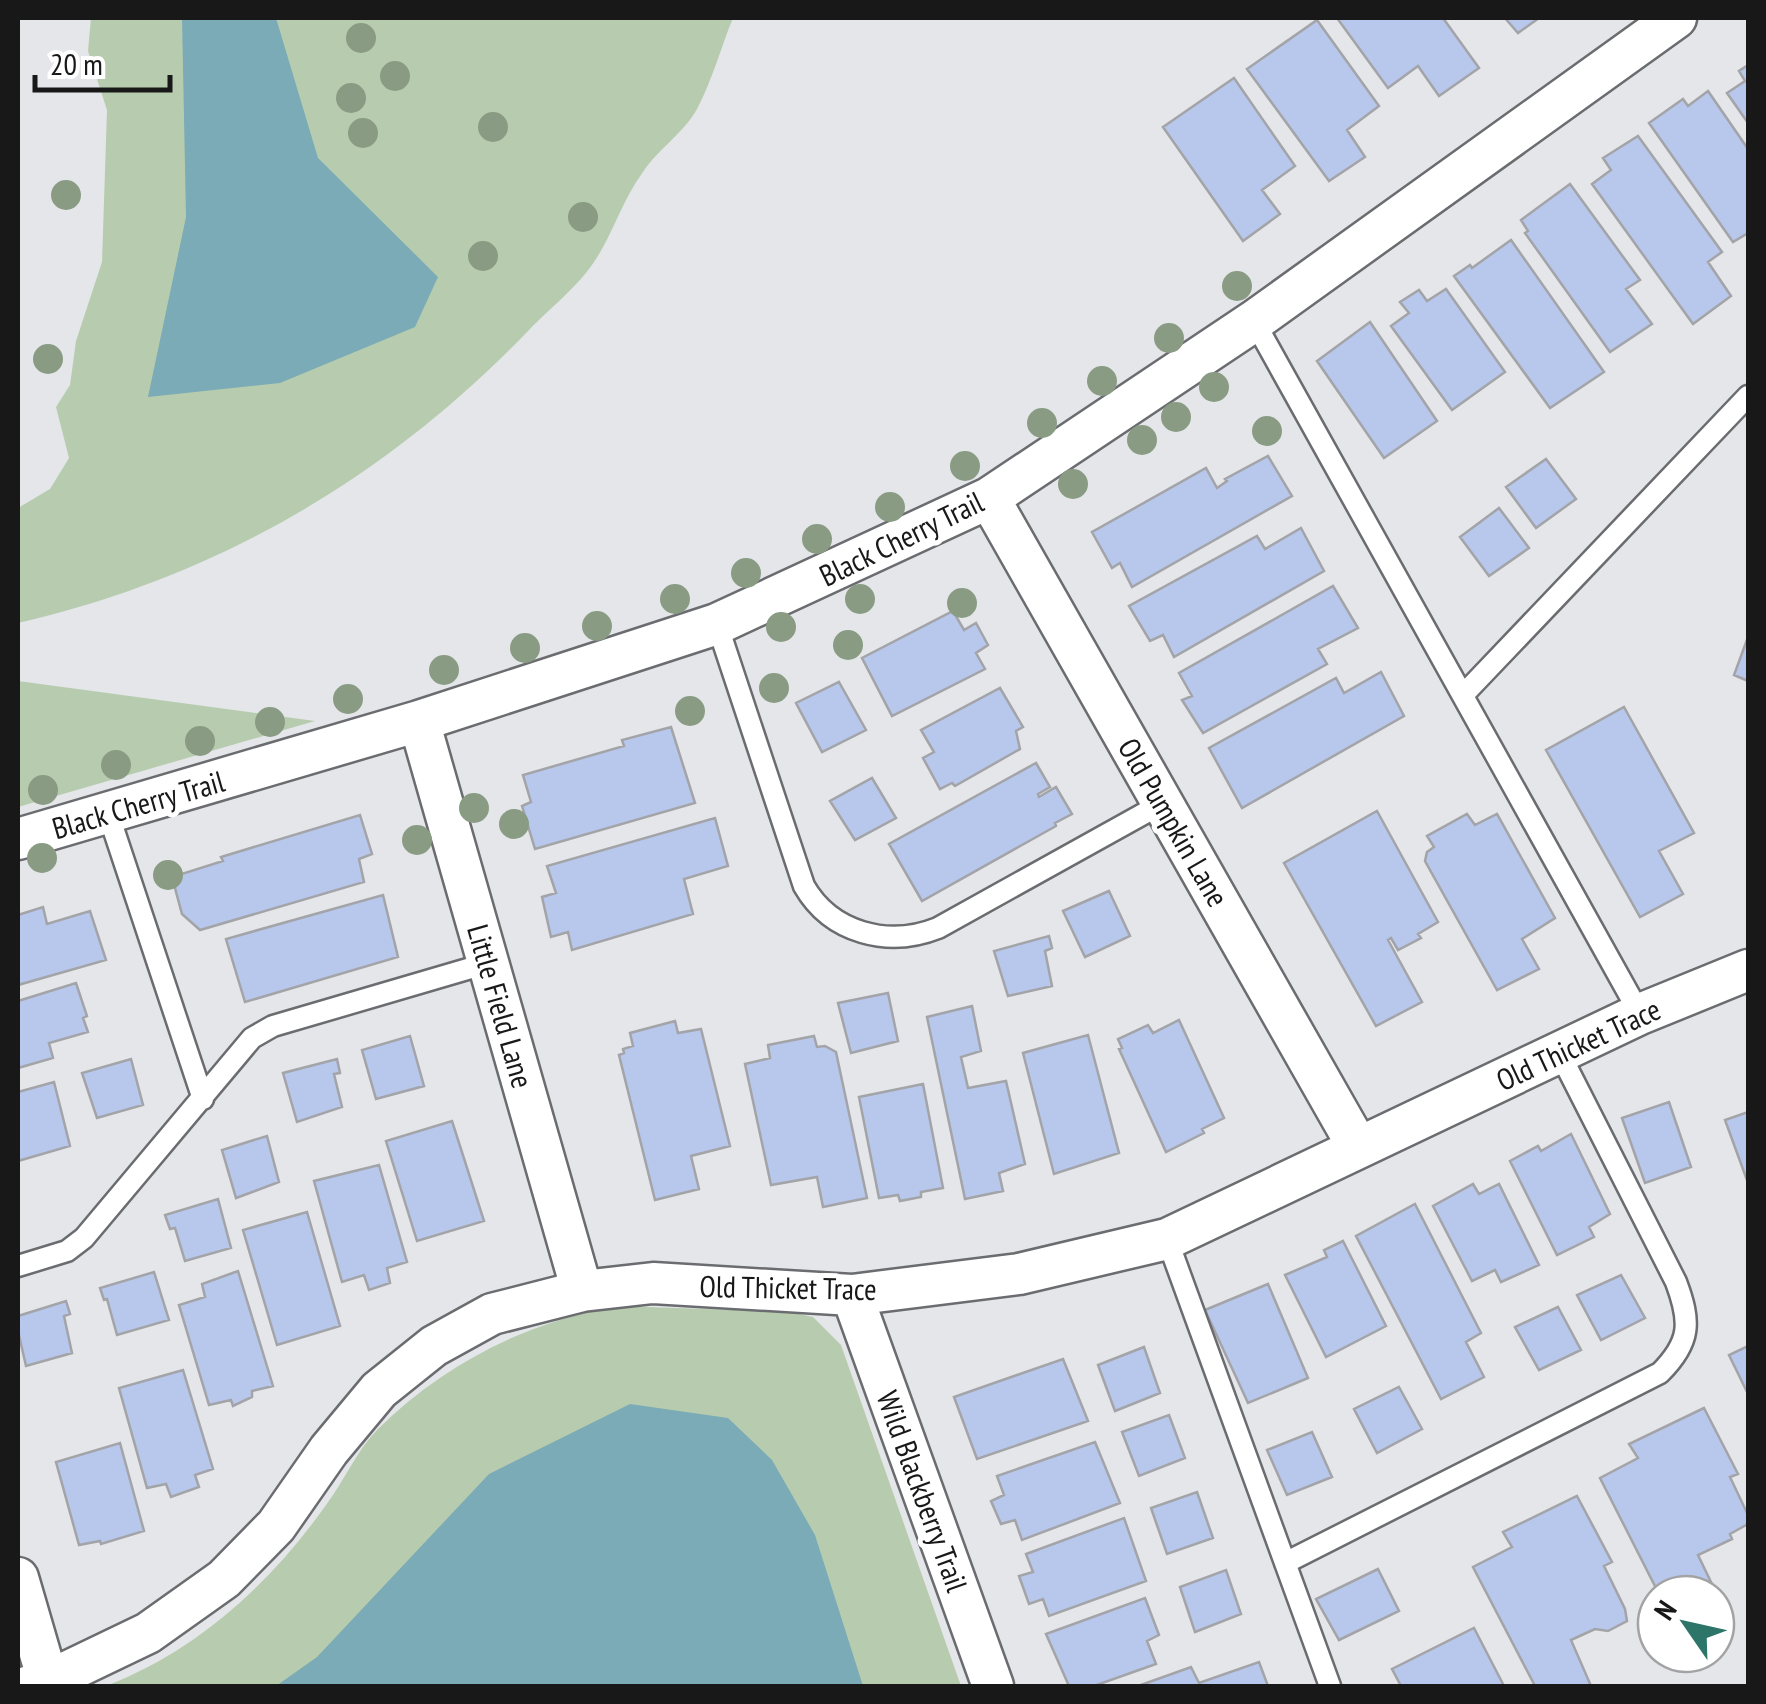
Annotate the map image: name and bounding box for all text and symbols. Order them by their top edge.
scale bar [35,30,170,92]
text: 20 m [50,44,103,83]
street label: Black Cherry Trail [813,482,989,594]
street label: Old Pumpkin Lane [1110,731,1238,913]
street label: Black Cherry Trail [47,761,229,847]
street label: Little Field Lane [459,920,543,1092]
street label: Old Thicket Trace [1490,989,1666,1099]
street label: Old Thicket Trace [699,1266,877,1308]
street label: Wild Blackberry Trail [869,1385,977,1597]
north arrow [1636,1574,1736,1674]
text: N [1645,1593,1684,1626]

